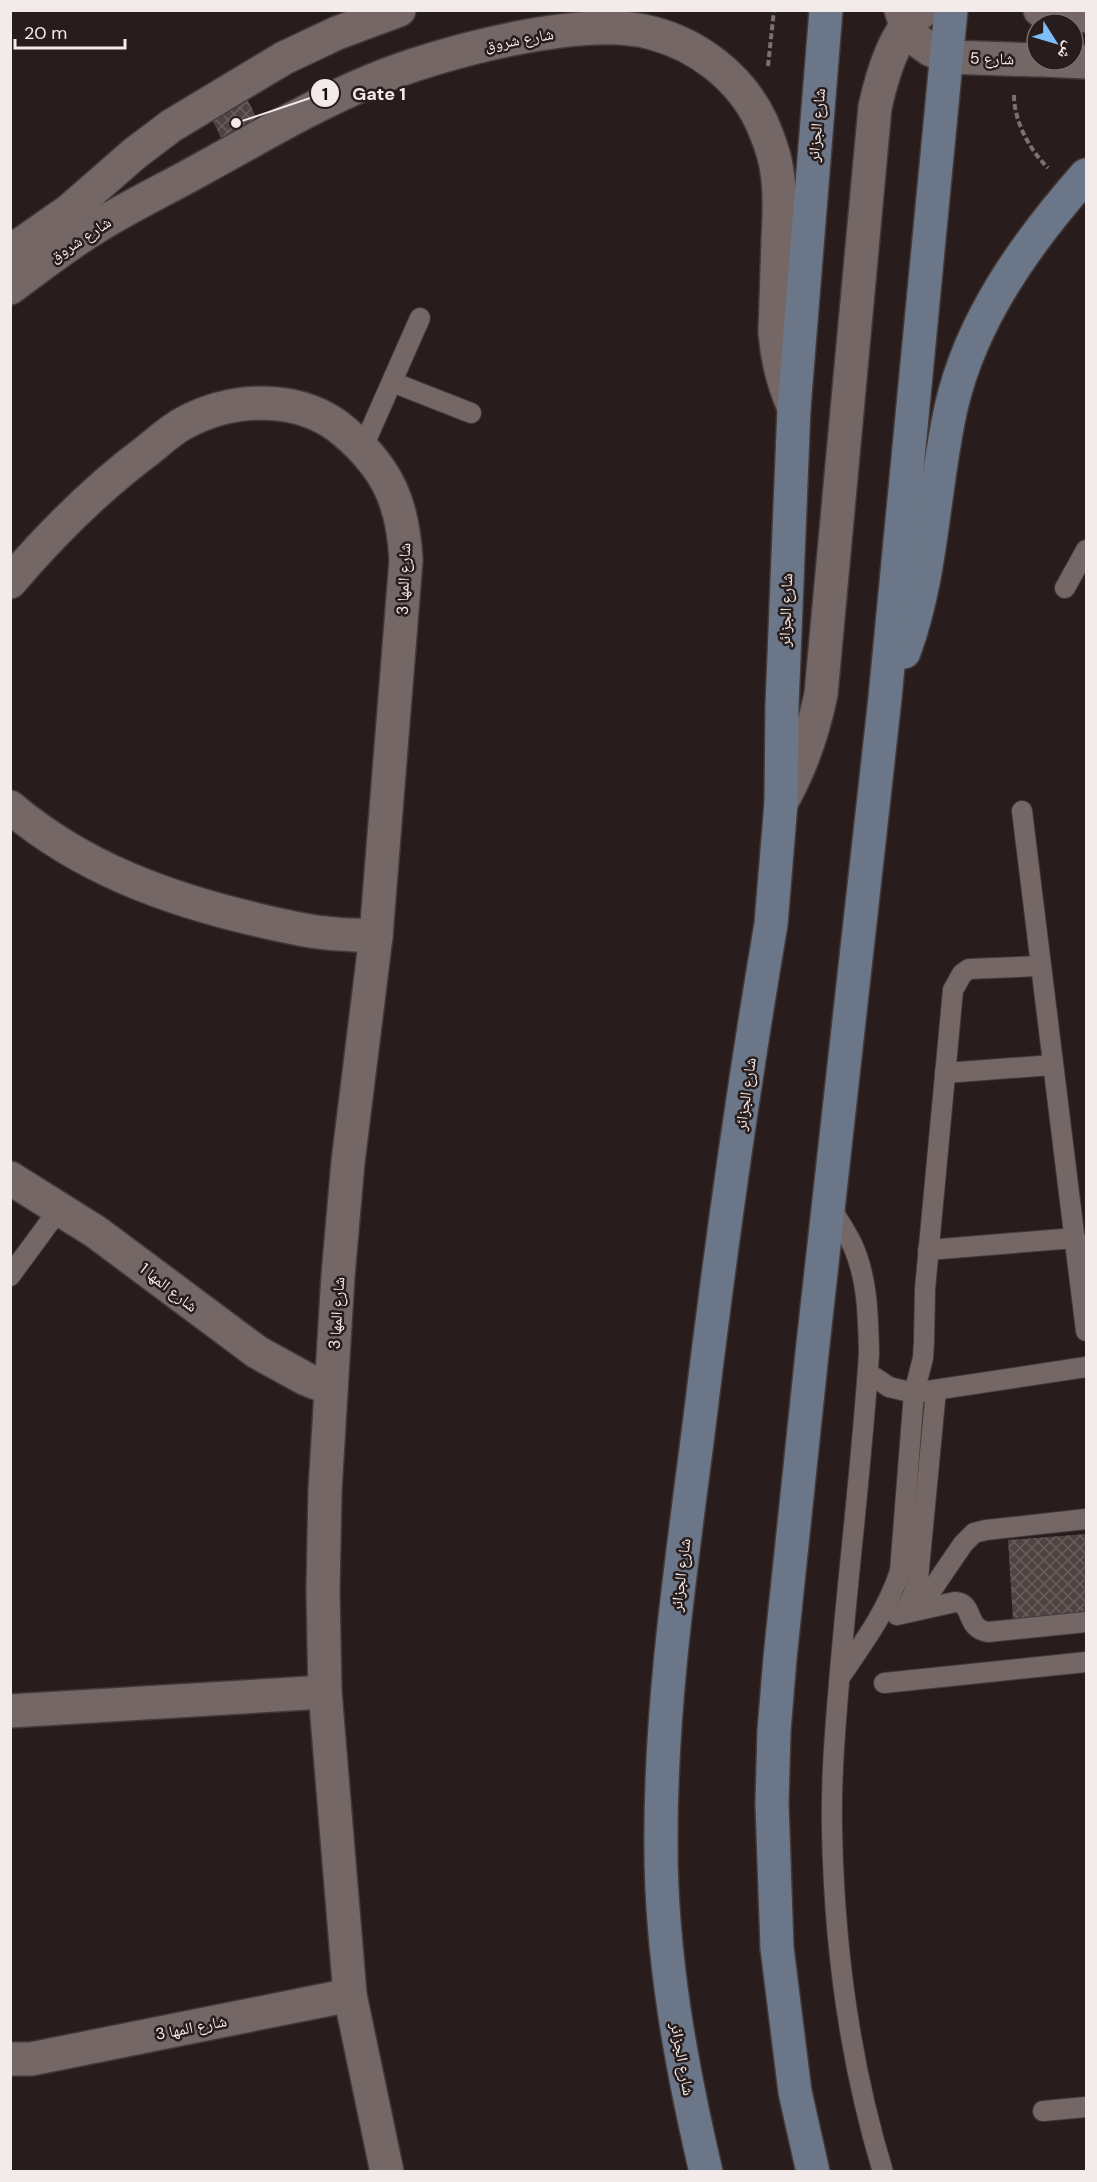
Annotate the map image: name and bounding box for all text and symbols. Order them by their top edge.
scale bar [15,12,124,50]
north arrow [1025,12,1085,72]
text: 20 m [24,21,67,45]
street label: شارع شروق [483,23,555,56]
text: ش [1053,38,1080,64]
street label: شارع 5 [970,48,1014,69]
callout: Gate 1 [310,75,417,111]
text: 1 [322,82,328,106]
text: Gate 1 [352,82,406,106]
street label: شارع الجزائر [803,87,830,164]
street label: شارع شروق [45,212,115,267]
street label: شارع المها 3 [392,542,415,616]
street label: شارع الجزائر [774,573,797,648]
street label: شارع الجزائر [730,1056,761,1133]
street label: شارع المها 1 [135,1258,202,1317]
street label: شارع المها 3 [324,1276,349,1350]
street label: شارع الجزائر [665,1537,695,1614]
street label: شارع المها 3 [154,2010,229,2045]
street label: شارع الجزائر [666,2020,699,2097]

